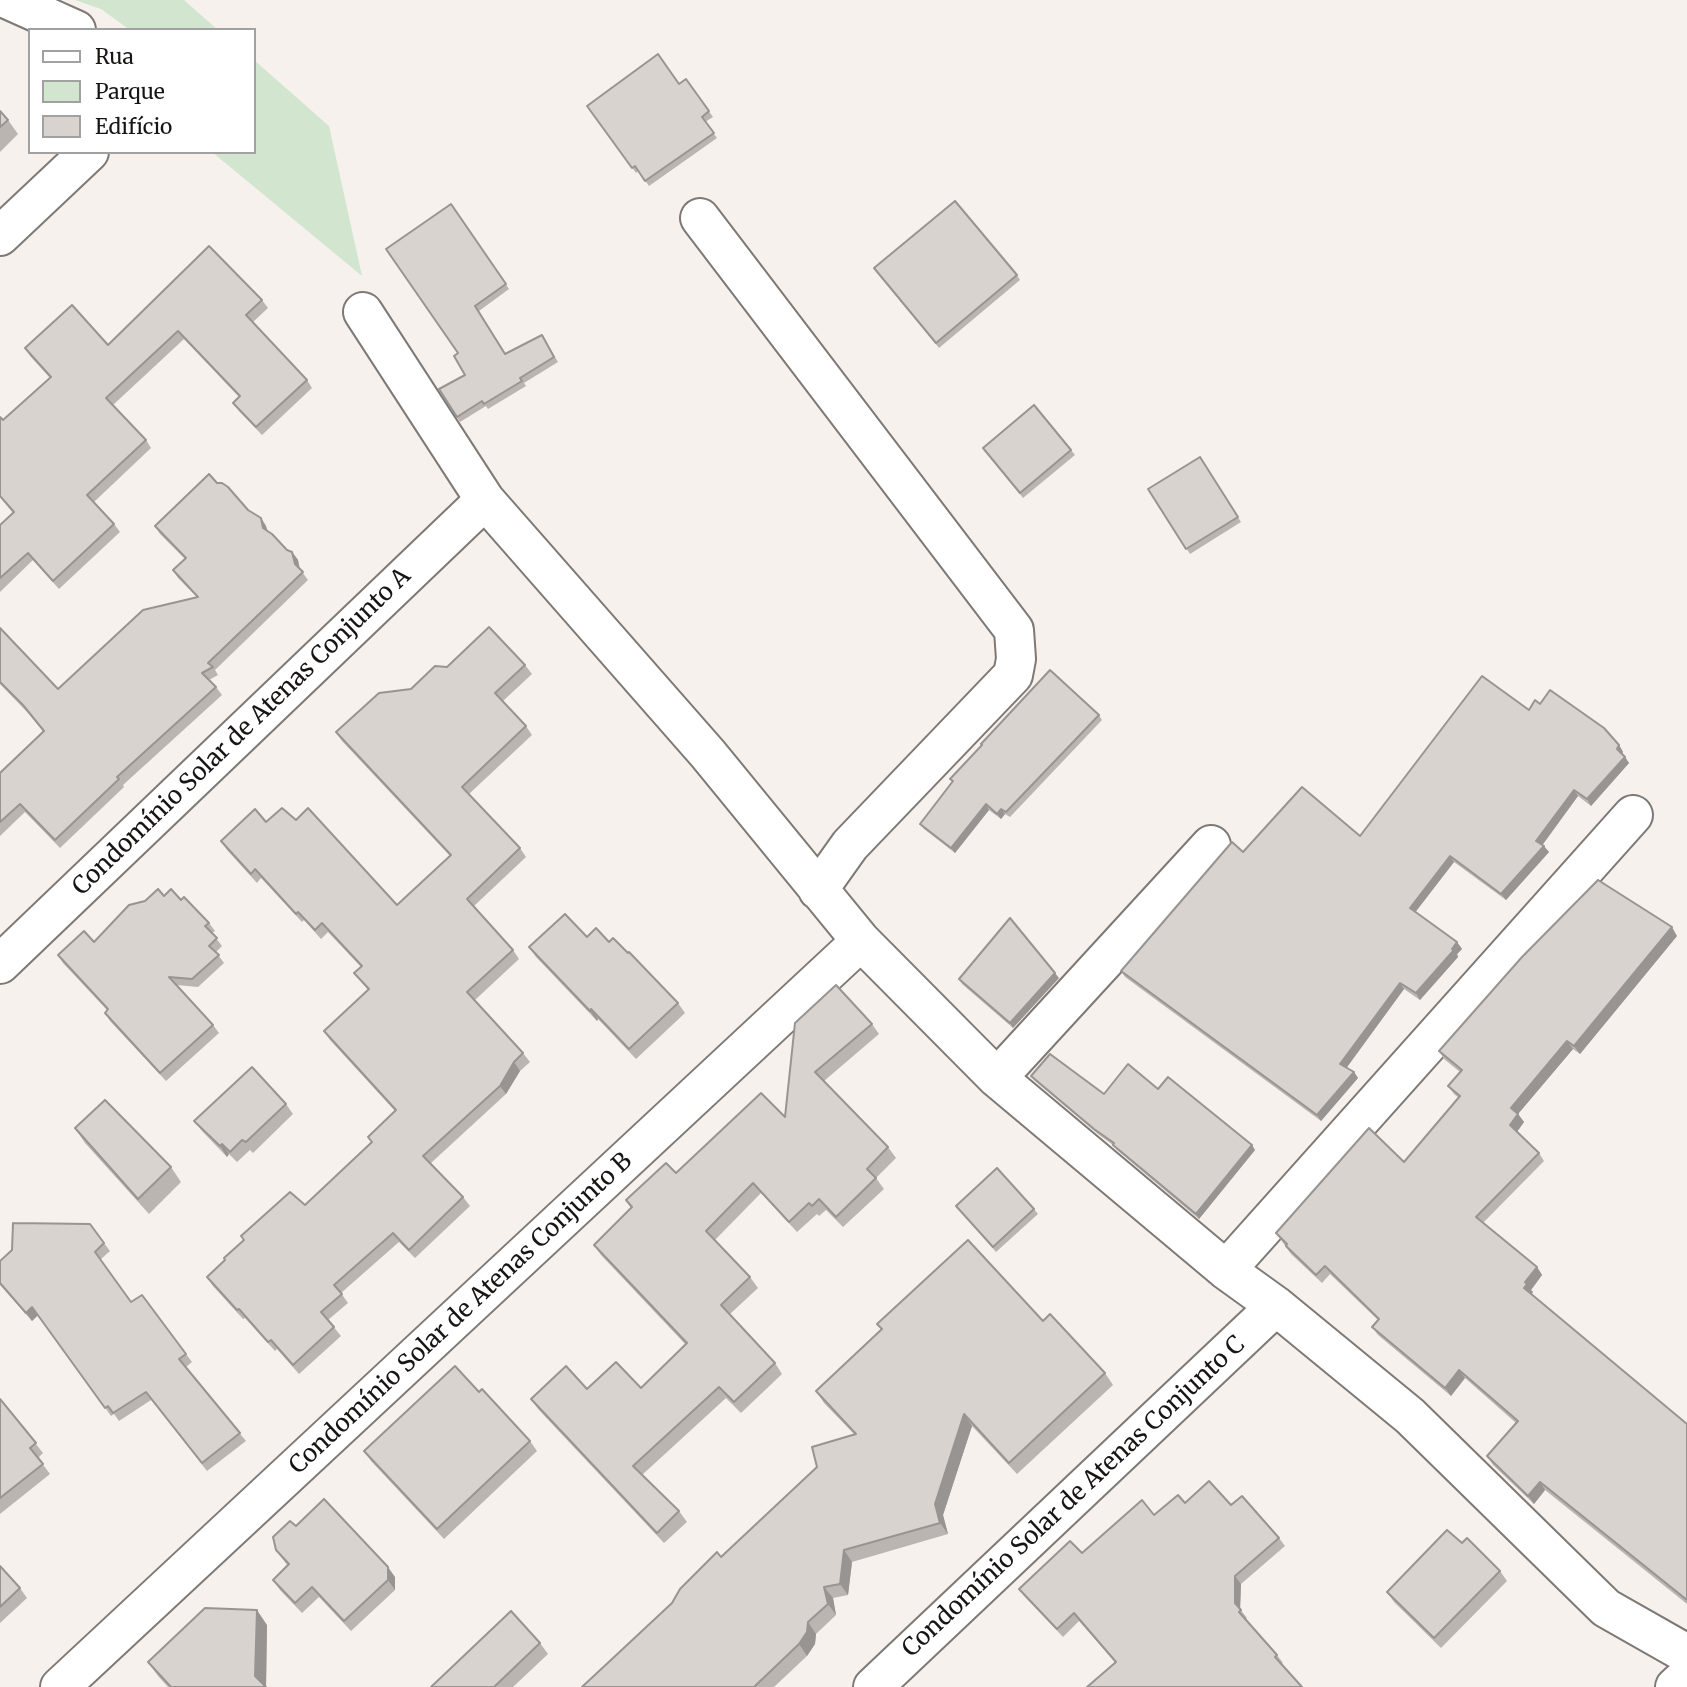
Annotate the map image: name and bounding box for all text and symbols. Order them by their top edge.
legend [28,28,256,154]
text: Rua [95,43,134,70]
text: Parque [95,78,165,105]
text: Edifício [95,113,172,140]
street label: Condomínio Solar de Atenas Conjunto A [67,562,417,902]
street label: Condomínio Solar de Atenas Conjunto B [284,1147,638,1481]
street label: Condomínio Solar de Atenas Conjunto C [897,1330,1251,1664]

